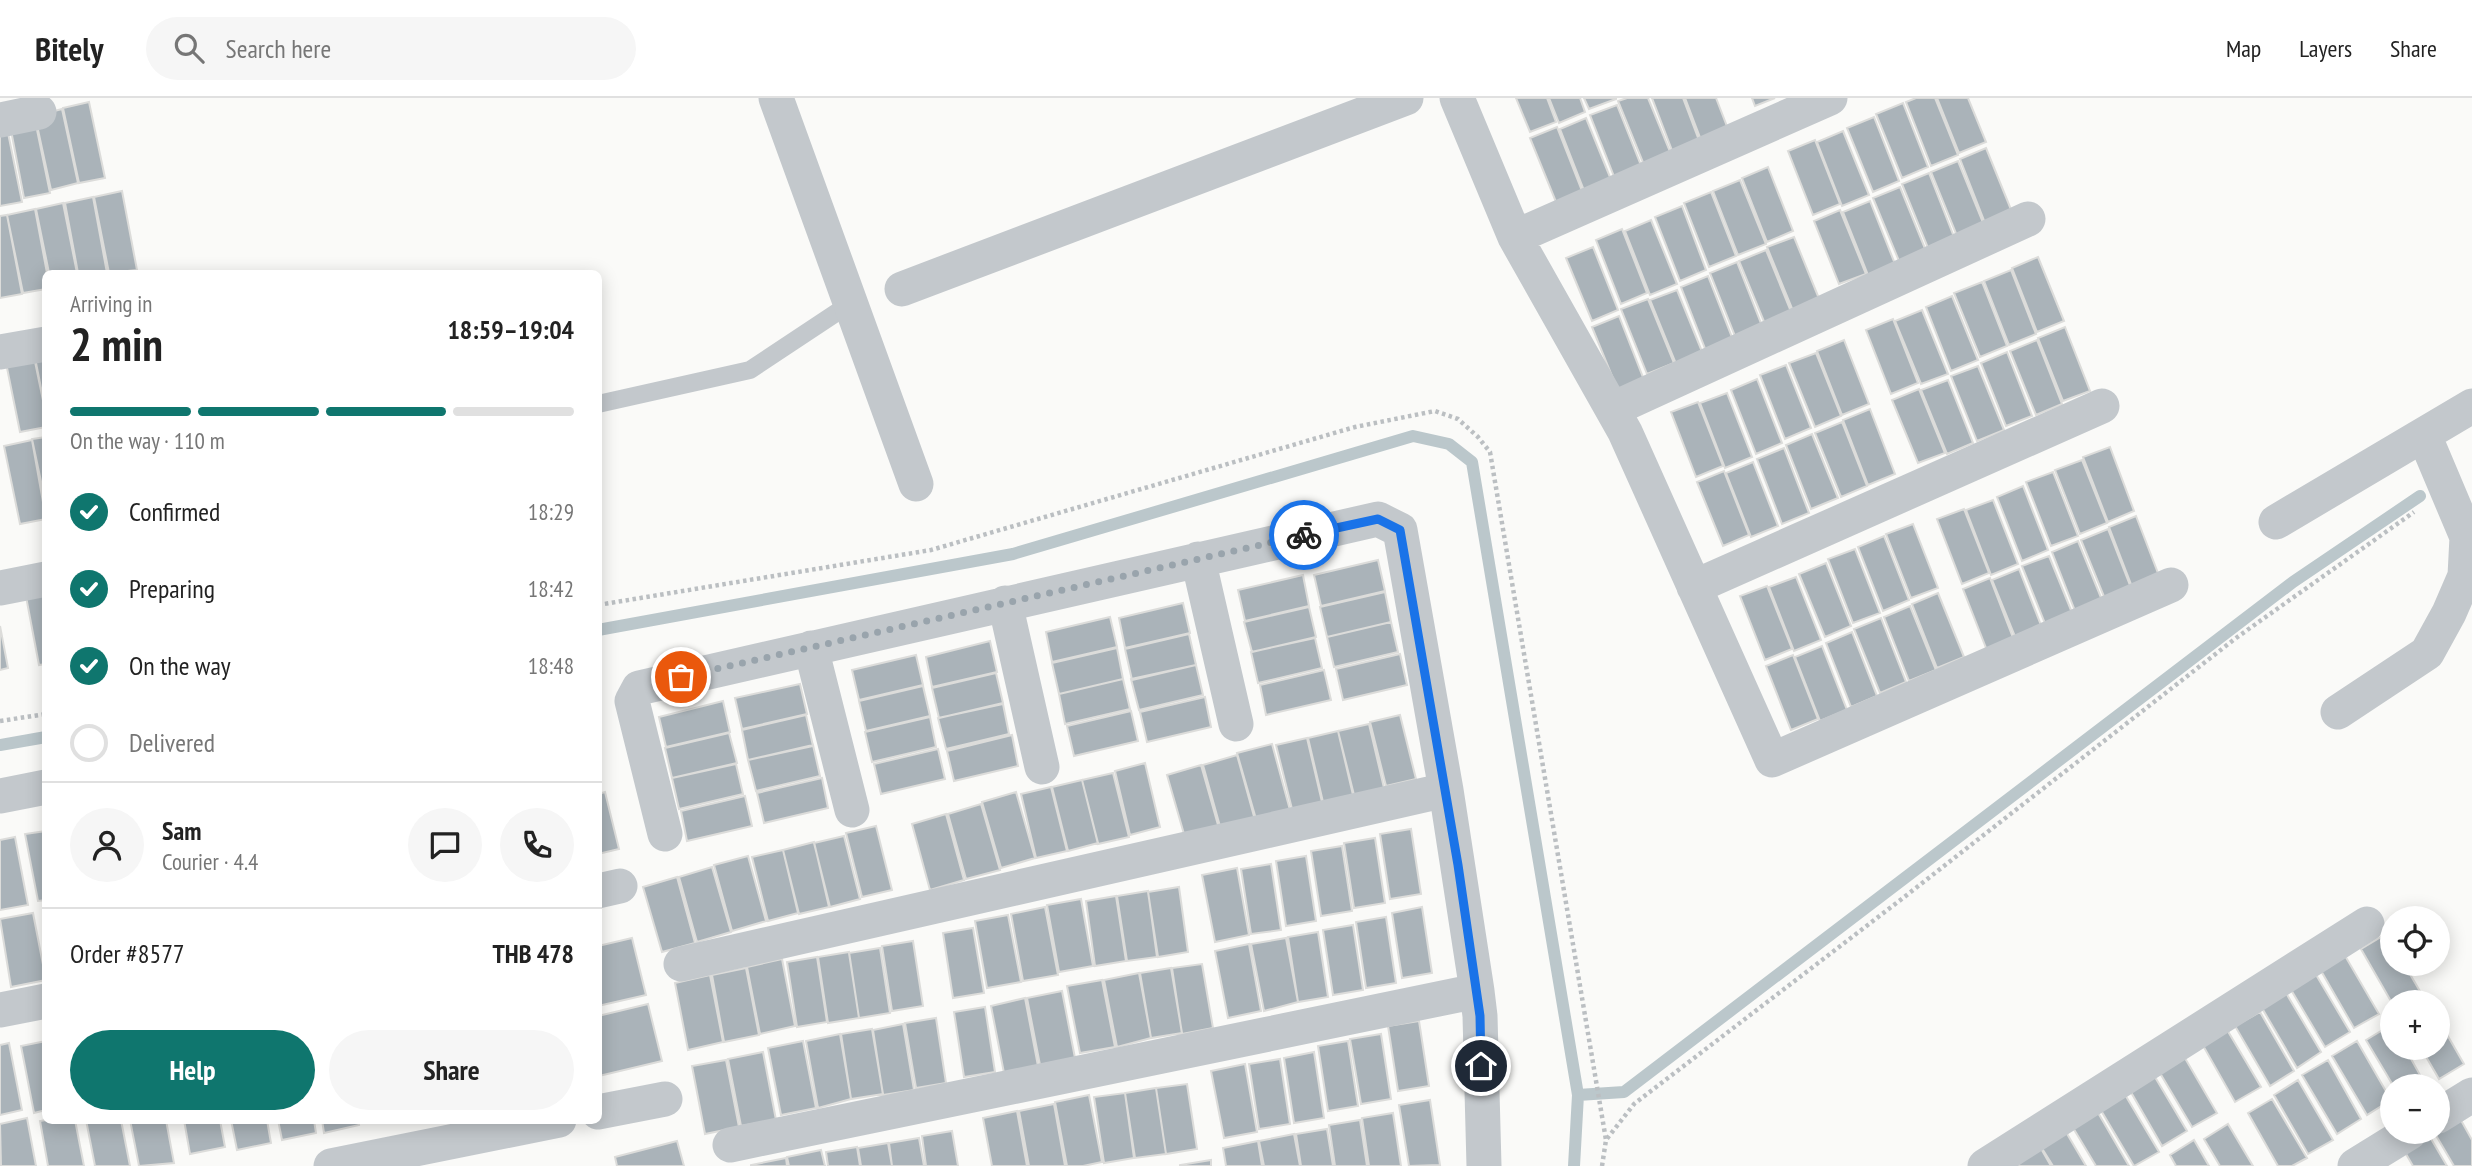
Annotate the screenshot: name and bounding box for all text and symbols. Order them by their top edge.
search box [146,17,636,80]
text: Bitely [35,27,104,70]
icon: search [170,29,208,67]
text: Search here [226,32,331,65]
text: Map [2226,33,2261,64]
text: Layers [2299,33,2352,64]
text: Share [2390,33,2437,64]
text: Arriving in [70,289,152,318]
text: 18:59–19:04 [447,313,574,346]
text: 2 min [70,314,163,374]
text: On the way · 110 m [70,426,225,455]
icon: check [70,493,108,531]
text: Confirmed [129,495,220,528]
text: 18:29 [528,497,574,526]
courier [1269,500,1339,570]
icon: bike [1285,516,1323,554]
icon: check [70,570,108,608]
text: Preparing [129,572,215,605]
text: 18:42 [528,574,574,603]
icon: check [70,647,108,685]
pin [651,647,711,707]
text: On the way [129,649,231,682]
text: 18:48 [528,651,574,680]
icon: bag [662,658,700,696]
text: Delivered [129,726,215,759]
button: person [70,808,144,882]
button: chat [408,808,482,882]
button: phone [500,808,574,882]
text: Sam [162,814,201,847]
text: Courier · 4.4 [162,847,258,876]
map controls [2380,906,2450,1144]
button: locate [2380,906,2450,976]
text: Order #8577 [70,937,185,970]
text: THB 478 [492,937,574,970]
button: + [2380,990,2450,1060]
button: Help [70,1030,315,1110]
button: Share [329,1030,574,1110]
pin [1451,1036,1511,1096]
icon: home [1462,1047,1500,1085]
button: − [2380,1074,2450,1144]

